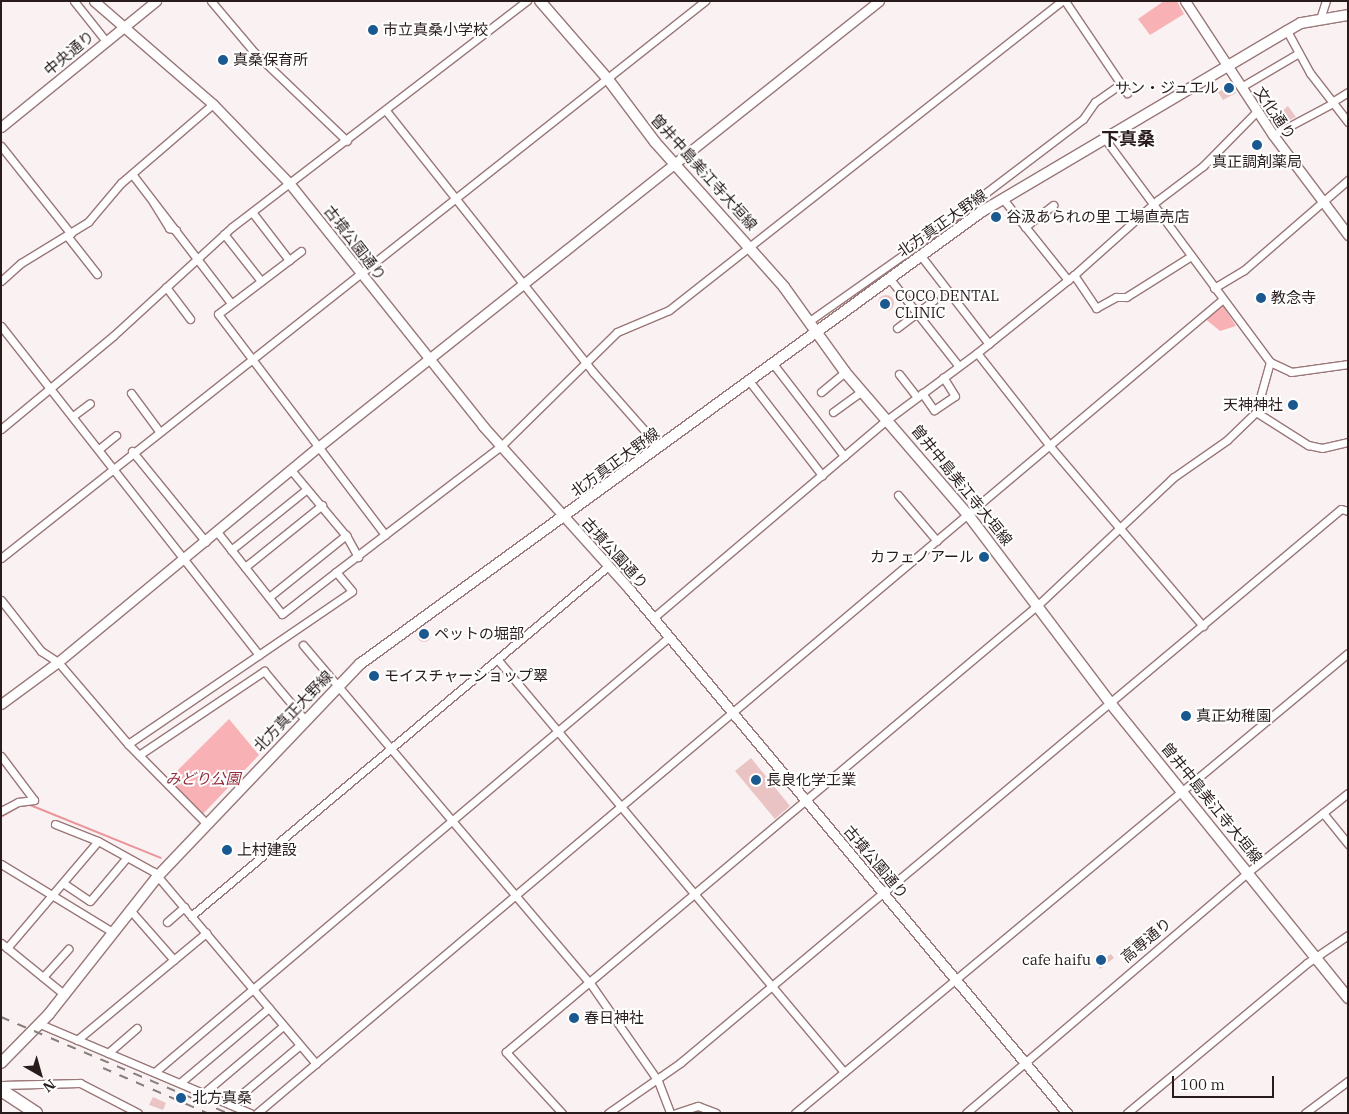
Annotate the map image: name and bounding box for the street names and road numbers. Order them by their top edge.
street label: 中央通り [40,27,98,79]
street label: 文化通り [1251,83,1299,143]
street label: 曽井中島美江寺大垣線 [647,110,761,234]
street label: 北方真正大野線 [894,186,990,260]
street label: 古墳公園通り [320,202,390,284]
street label: 曽井中島美江寺大垣線 [908,421,1016,549]
street label: 北方真正大野線 [567,424,663,500]
street label: 古墳公園通り [578,514,652,592]
street label: 北方真正大野線 [250,667,336,755]
street label: 曽井中島美江寺大垣線 [1158,739,1266,867]
street label: 古墳公園通り [840,822,912,902]
street label: 高専通り [1117,914,1175,966]

